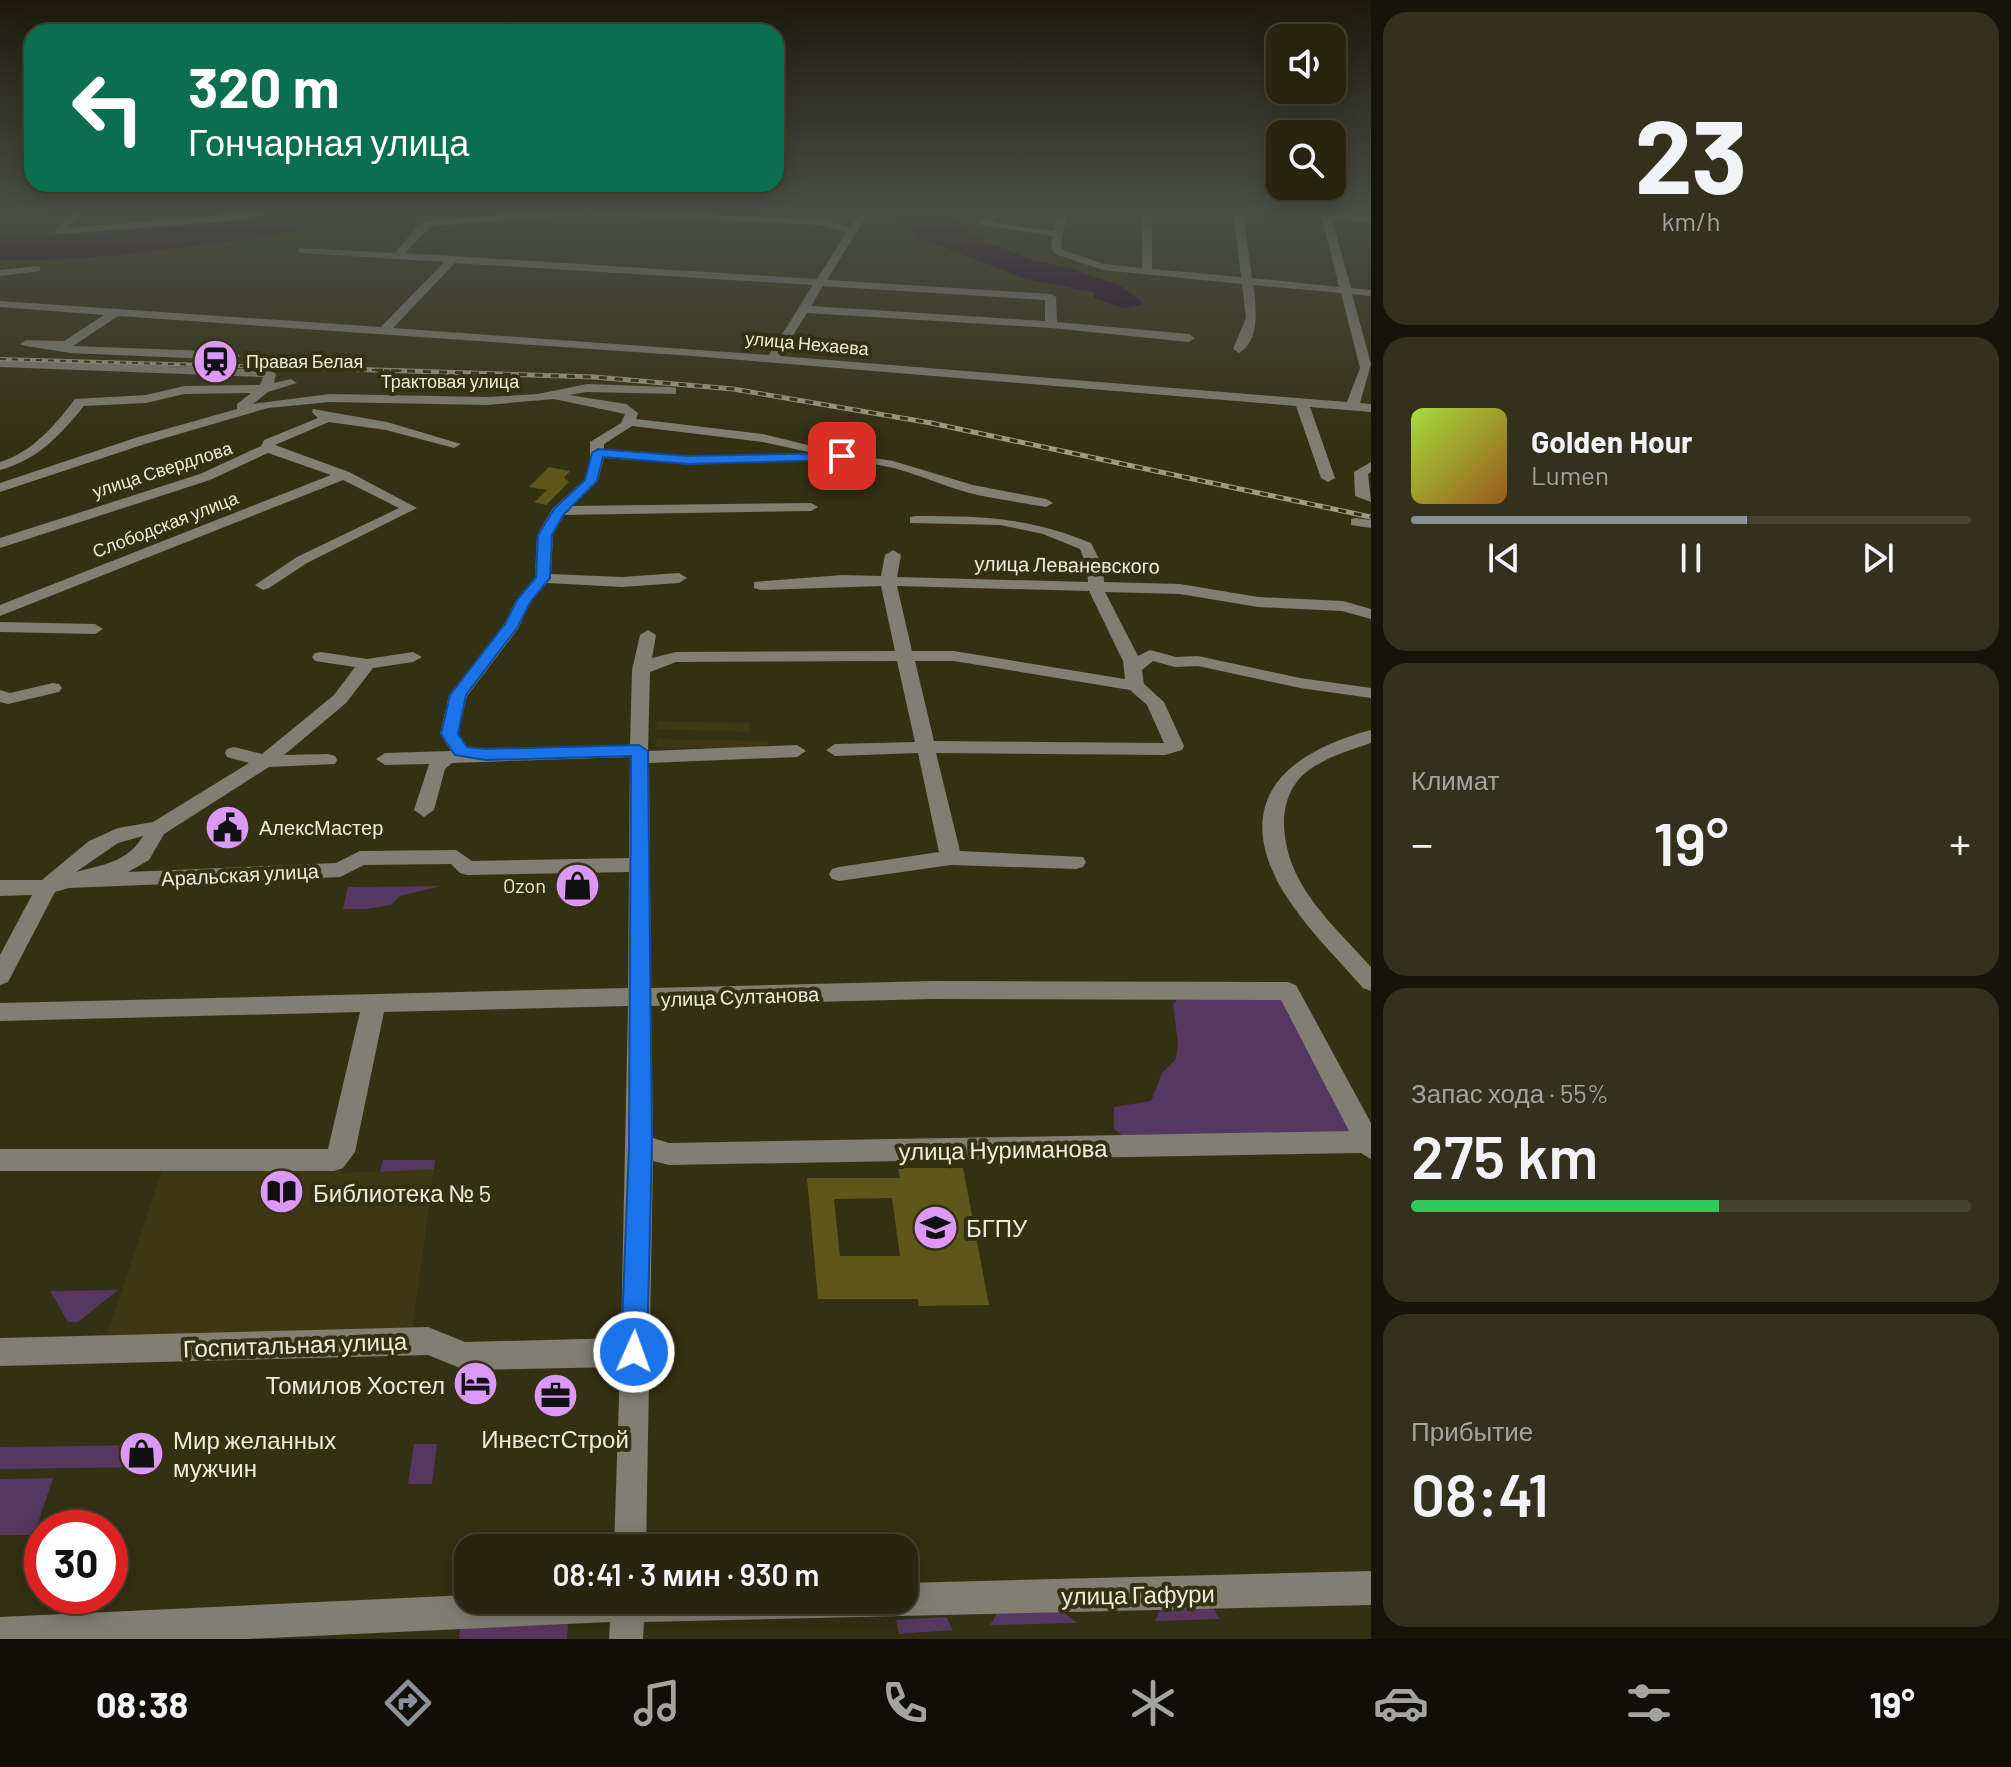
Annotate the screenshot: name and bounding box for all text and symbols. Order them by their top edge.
map controls [1266,24,1346,200]
button: sound [1266,24,1346,104]
text: 320 m [188,52,339,119]
icon: left [56,56,160,160]
text: 23 [1635,90,1747,215]
text: Гончарная улица [188,120,469,163]
button: search [1266,120,1346,200]
text: km/h [1662,205,1720,236]
street label: улица Нехаева [744,327,871,359]
station icon: Правая Белая [191,337,239,385]
place label: Правая Белая [246,350,363,372]
street label: Трактовая улица [381,370,520,392]
pin [808,422,876,490]
text: Golden Hour [1531,423,1693,459]
icon: arrive [820,434,864,478]
street label: улица Свердлова [89,436,236,502]
text: Lumen [1531,459,1609,490]
street label: Слободская улица [89,486,242,562]
icon: previous [1482,536,1526,580]
icon: pause [1669,536,1713,580]
icon: next [1856,536,1900,580]
street label: улица Леваневского [974,550,1160,578]
text: Климат [1411,764,1500,795]
public building icon: АлексМастер [204,803,252,851]
text: 19° [1653,806,1729,878]
place label: АлексМастер [259,815,383,839]
text: − [1411,816,1433,869]
text: + [1949,816,1971,869]
street label: Аральская улица [161,858,320,890]
shop icon: Ozon [553,861,601,909]
place label: Ozon [503,873,546,897]
street label: улица Султанова [660,981,820,1011]
text: Запас хода · 55% [1411,1077,1609,1108]
text: 275 km [1411,1119,1598,1191]
street label: улица Нуриманова [898,1133,1108,1165]
library icon: Библиотека № 5 [258,1168,306,1216]
place label: Библиотека № 5 [313,1178,491,1207]
school or university icon: БГПУ [911,1203,959,1251]
place label: БГПУ [966,1213,1028,1242]
position arrow [592,1310,676,1394]
street label: Госпитальная улица [183,1326,408,1362]
hotel icon: Томилов Хостел [452,1360,500,1408]
place label: Томилов Хостел [265,1370,445,1399]
office icon: ИнвестСтрой [531,1372,579,1420]
text: Прибытие [1411,1415,1533,1446]
place label: ИнвестСтрой [481,1424,629,1453]
place label: Мир желанных мужчин [173,1425,336,1482]
shop icon: Мир желанных мужчин [118,1429,166,1477]
text: 08:41 [1411,1457,1549,1529]
speed limit sign: 30 [24,1510,128,1614]
text: 08:41 · 3 мин · 930 m [553,1556,819,1592]
street label: улица Гафури [1061,1578,1215,1610]
icon: directions [380,1675,436,1731]
icon: music [629,1675,685,1731]
icon: phone [877,1675,933,1731]
icon: climate [1125,1675,1181,1731]
icon: car [1373,1675,1429,1731]
icon: filters [1621,1675,1677,1731]
text: 08:38 [96,1682,188,1725]
text: 19° [1869,1682,1915,1725]

